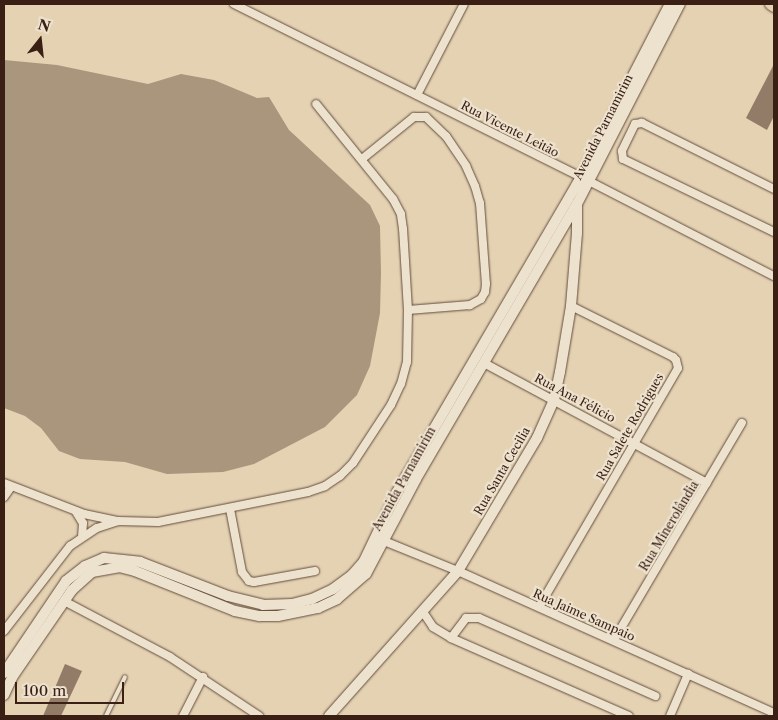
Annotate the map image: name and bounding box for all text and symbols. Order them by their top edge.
north arrow [15,15,65,65]
text: N [36,15,52,36]
street label: Avenida Parnamirim [570,72,636,182]
street label: Rua Vicente Leitão [458,98,562,160]
street label: Rua Ana Félicio [532,370,618,426]
street label: Rua Salete Rodrigues [593,371,667,483]
street label: Avenida Parnamirim [369,424,439,534]
street label: Rua Santa Cecilia [471,424,533,518]
street label: Rua Minerolândia [636,478,702,574]
street label: Rua Jaime Sampaio [531,586,637,644]
scale bar [18,672,126,704]
text: 100 m [23,681,66,700]

